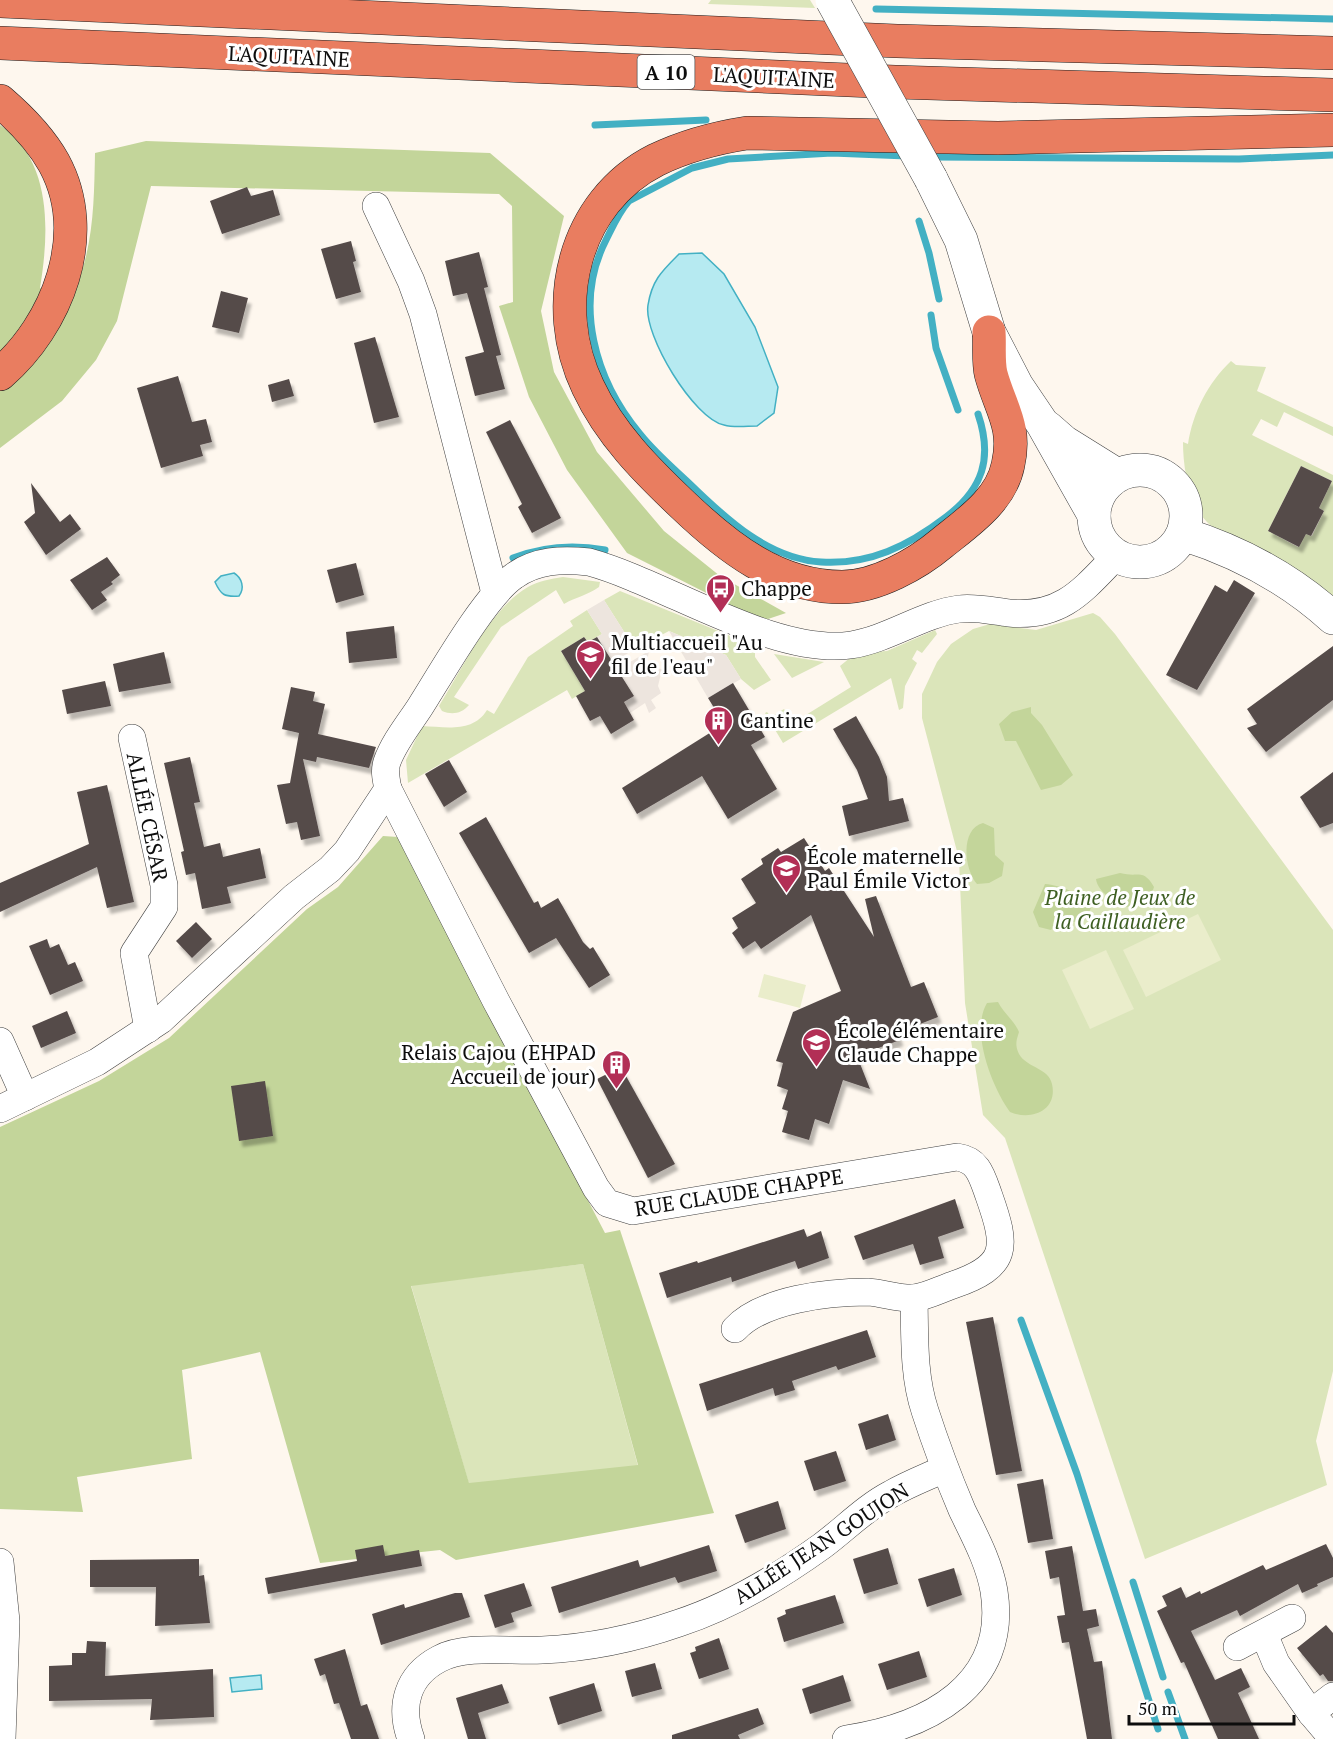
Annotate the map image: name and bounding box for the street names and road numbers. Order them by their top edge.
street label: L'AQUITAINE [227,39,351,73]
road number: A 10 [638,55,694,89]
street label: L'AQUITAINE [712,60,836,94]
street label: ALLÉE CÉSAR [121,750,176,885]
street label: RUE CLAUDE CHAPPE [633,1162,845,1222]
street label: ALLÉE JEAN GOUJON [728,1476,914,1610]

